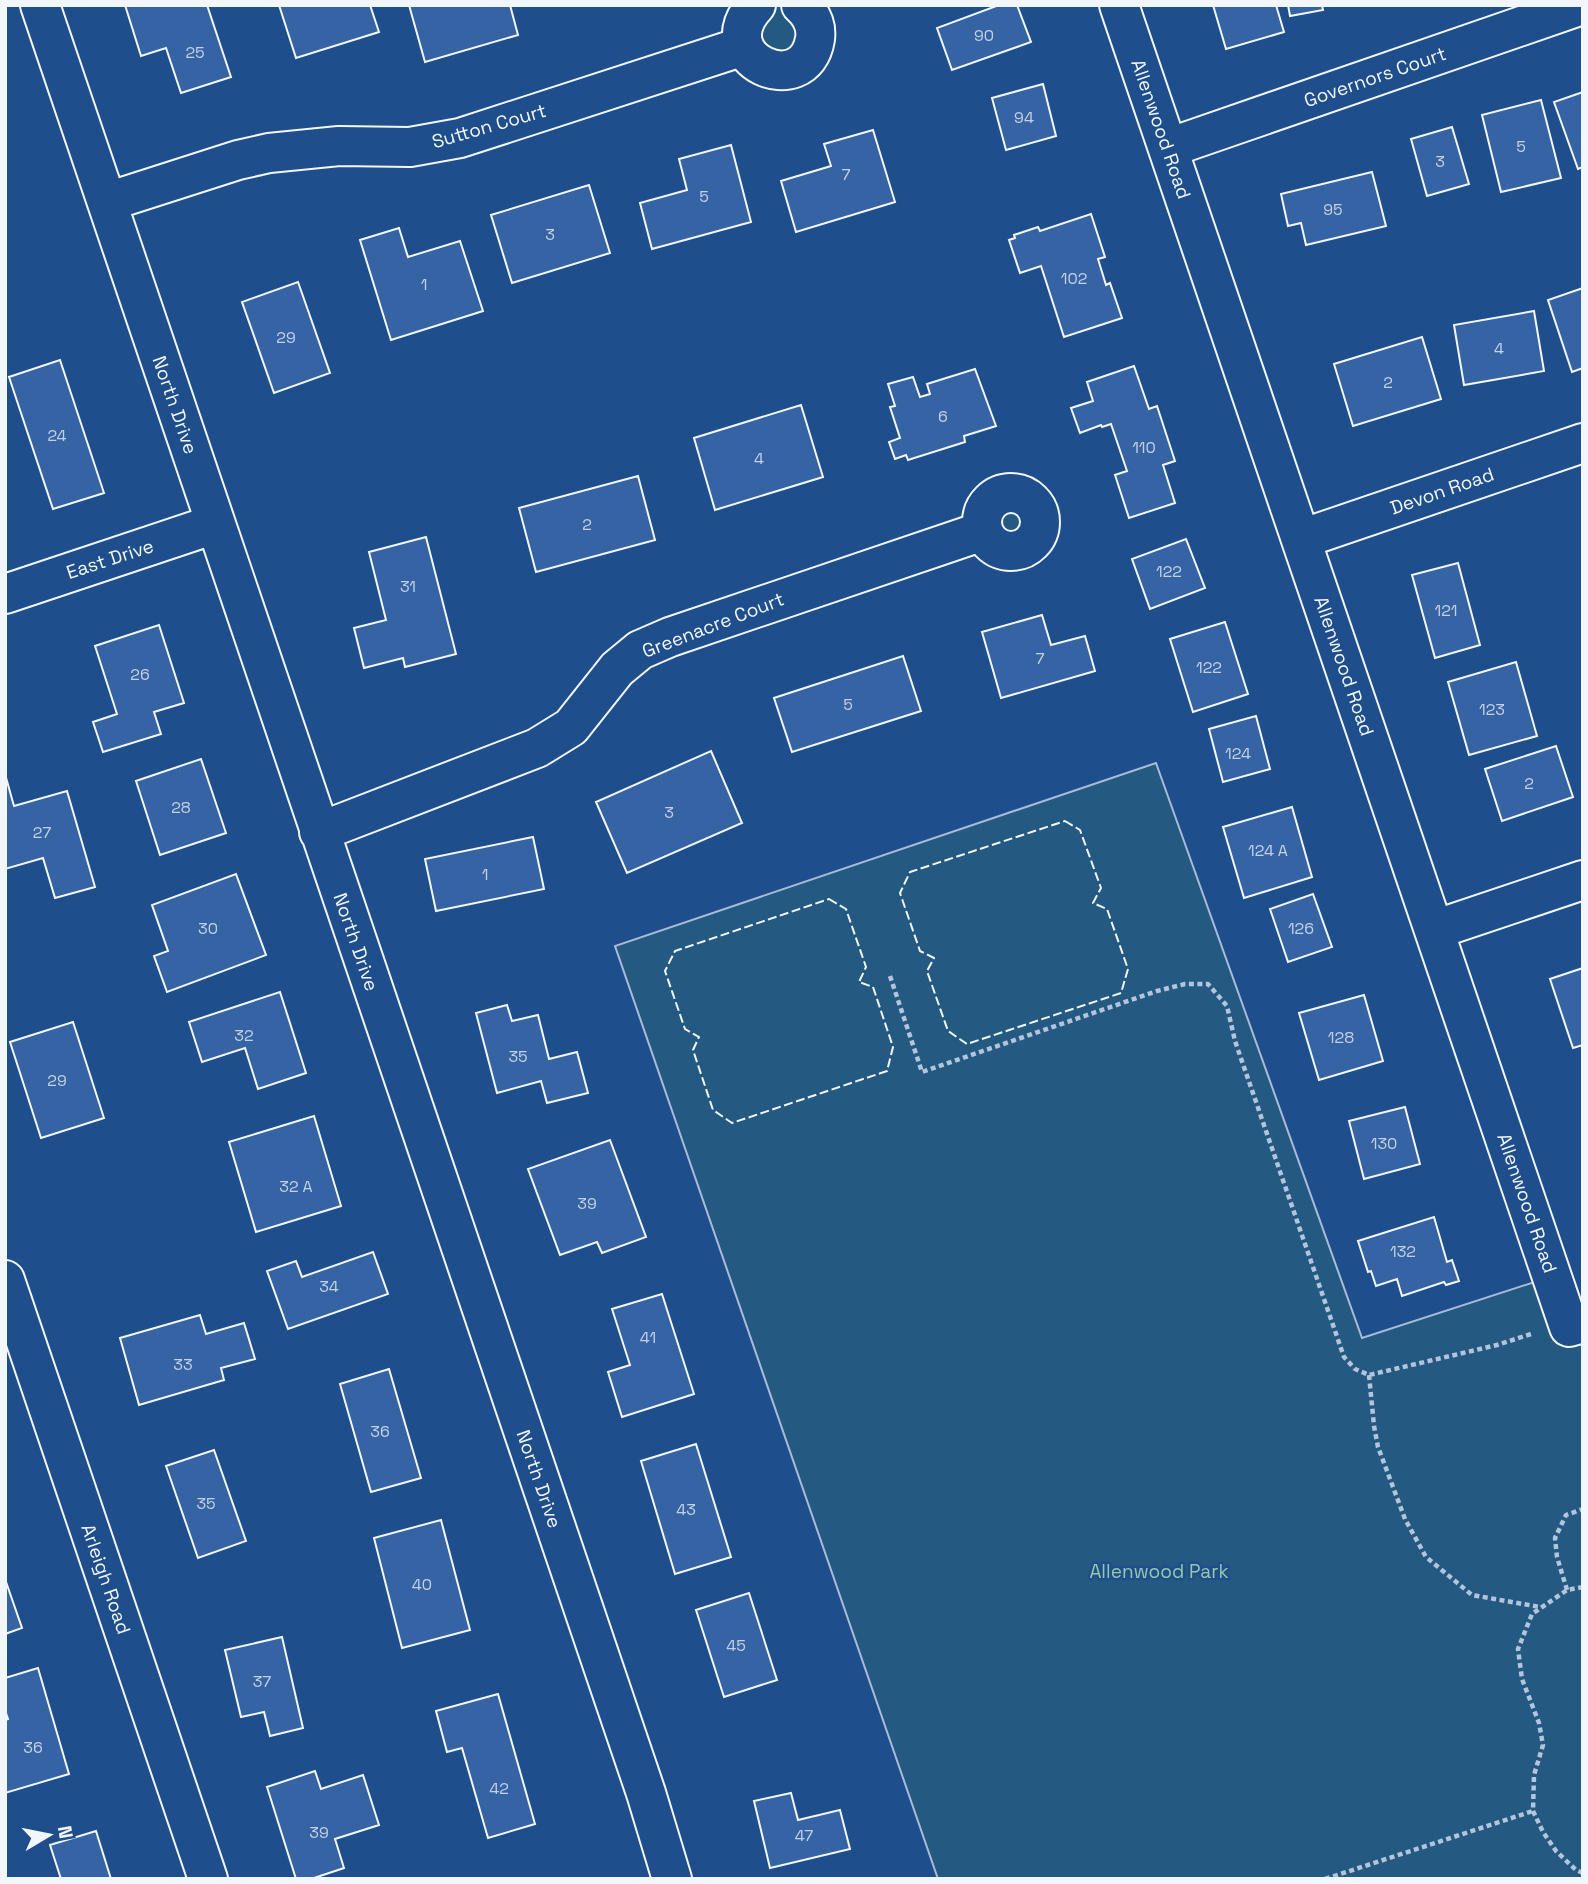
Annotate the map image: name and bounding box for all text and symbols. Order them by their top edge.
house number: 90 [974,25,994,46]
street label: Governors Court [1301,41,1449,113]
house number: 25 [185,42,205,63]
street label: Allenwood Road [1125,56,1197,202]
street label: Sutton Court [429,98,549,154]
house number: 94 [1014,107,1034,128]
house number: 5 [1516,136,1526,157]
house number: 3 [1435,151,1445,172]
house number: 7 [841,164,851,185]
house number: 5 [699,186,709,207]
house number: 95 [1323,199,1343,220]
house number: 3 [545,224,555,245]
house number: 102 [1061,268,1087,289]
house number: 1 [421,274,427,295]
house number: 29 [276,327,296,348]
house number: 4 [1494,338,1504,359]
street label: North Drive [147,353,203,457]
house number: 2 [1383,372,1393,393]
house number: 6 [938,406,948,427]
house number: 24 [47,425,67,446]
house number: 110 [1132,437,1156,458]
house number: 4 [754,448,764,469]
street label: Devon Road [1387,462,1497,520]
house number: 2 [582,514,592,535]
street label: East Drive [63,533,157,585]
house number: 122 [1156,561,1182,582]
house number: 31 [400,576,416,597]
street label: Greenacre Court [639,586,787,664]
street label: Allenwood Road [1308,593,1380,739]
house number: 121 [1434,600,1458,621]
house number: 7 [1035,648,1045,669]
house number: 122 [1196,657,1222,678]
house number: 26 [130,664,150,685]
house number: 5 [843,694,853,715]
house number: 123 [1479,699,1505,720]
house number: 124 [1225,743,1251,764]
house number: 2 [1524,773,1534,794]
house number: 28 [171,797,191,818]
house number: 3 [664,802,674,823]
house number: 27 [33,822,51,843]
house number: 124 A [1248,840,1288,861]
house number: 1 [482,864,488,885]
street label: North Drive [328,890,384,994]
house number: 30 [198,918,218,939]
house number: 126 [1288,918,1314,939]
house number: 32 [234,1025,254,1046]
house number: 128 [1328,1027,1354,1048]
house number: 35 [508,1046,528,1067]
house number: 29 [47,1070,67,1091]
street label: Allenwood Road [1491,1130,1563,1276]
house number: 130 [1371,1133,1397,1154]
house number: 32 A [279,1176,313,1197]
house number: 39 [577,1193,597,1214]
house number: 132 [1390,1241,1416,1262]
house number: 34 [319,1276,339,1297]
house number: 41 [640,1327,656,1348]
house number: 33 [173,1354,193,1375]
house number: 36 [370,1421,390,1442]
street label: North Drive [511,1427,567,1531]
house number: 35 [196,1493,216,1514]
house number: 43 [676,1499,696,1520]
street label: Arleigh Road [75,1521,137,1637]
park label: Allenwood Park [1089,1559,1229,1584]
house number: 40 [412,1574,432,1595]
house number: 45 [726,1635,746,1656]
house number: 37 [253,1671,271,1692]
house number: 36 [23,1737,43,1758]
house number: 42 [489,1778,509,1799]
north arrow [14,1800,84,1870]
house number: 39 [309,1822,329,1843]
text: N [52,1824,79,1841]
house number: 47 [795,1825,813,1846]

